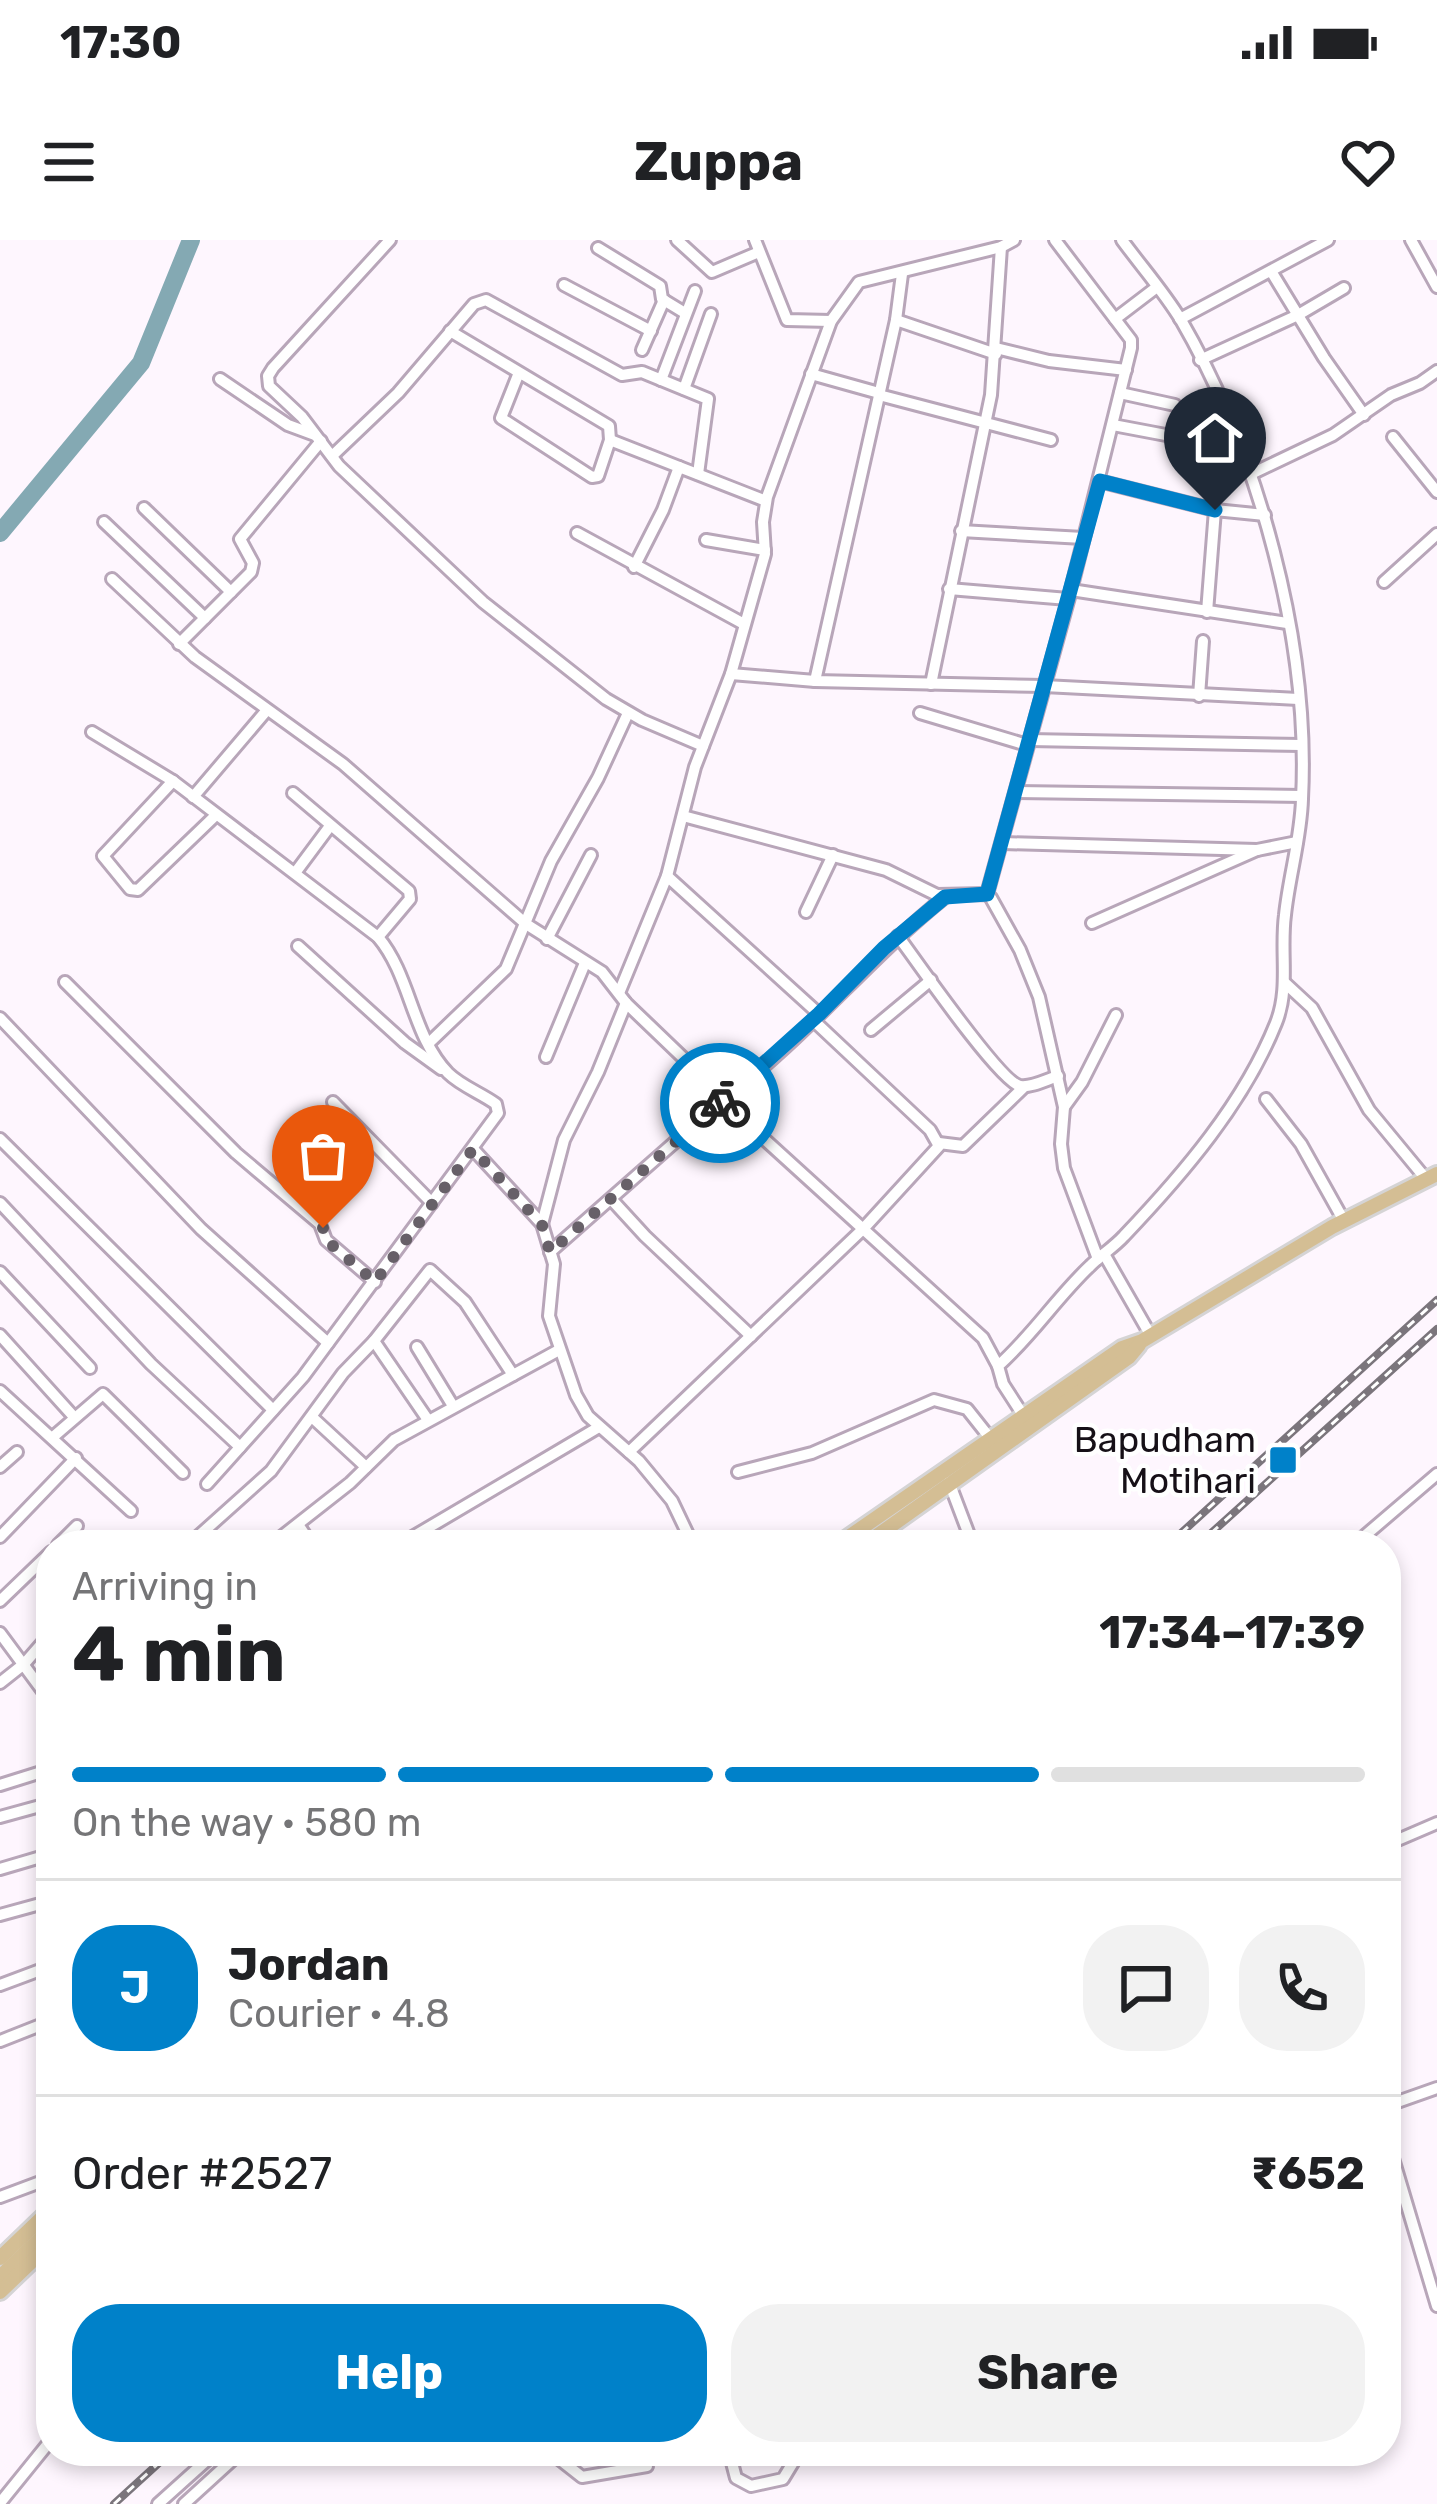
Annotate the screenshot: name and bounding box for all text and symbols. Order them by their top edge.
text: 17:30 [60,16,182,69]
icon: menu [36,129,102,195]
icon: heart [1335,129,1401,195]
text: Zuppa [634,130,803,194]
pin [1164,387,1266,510]
icon: home [1182,405,1248,471]
courier [660,1043,780,1163]
icon: bike [687,1070,753,1136]
pin [272,1105,374,1228]
icon: bag [290,1123,356,1189]
place label: Bapudham Motihari [1074,1418,1256,1502]
marker: Bapudham Motihari [1267,1444,1299,1476]
text: Arriving in [72,1564,258,1610]
text: 17:34–17:39 [1099,1606,1365,1659]
text: 4 min [72,1608,286,1701]
text: On the way · 580 m [72,1800,421,1846]
button: chat [1083,1925,1209,2051]
button: phone [1239,1925,1365,2051]
text: Jordan [228,1938,390,1991]
text: J [120,1961,150,2014]
text: Courier · 4.8 [228,1991,450,2037]
text: Order #2527 [72,2147,332,2200]
text: ₹652 [1250,2147,1365,2200]
button: Help [72,2304,707,2442]
button: Share [731,2304,1365,2442]

